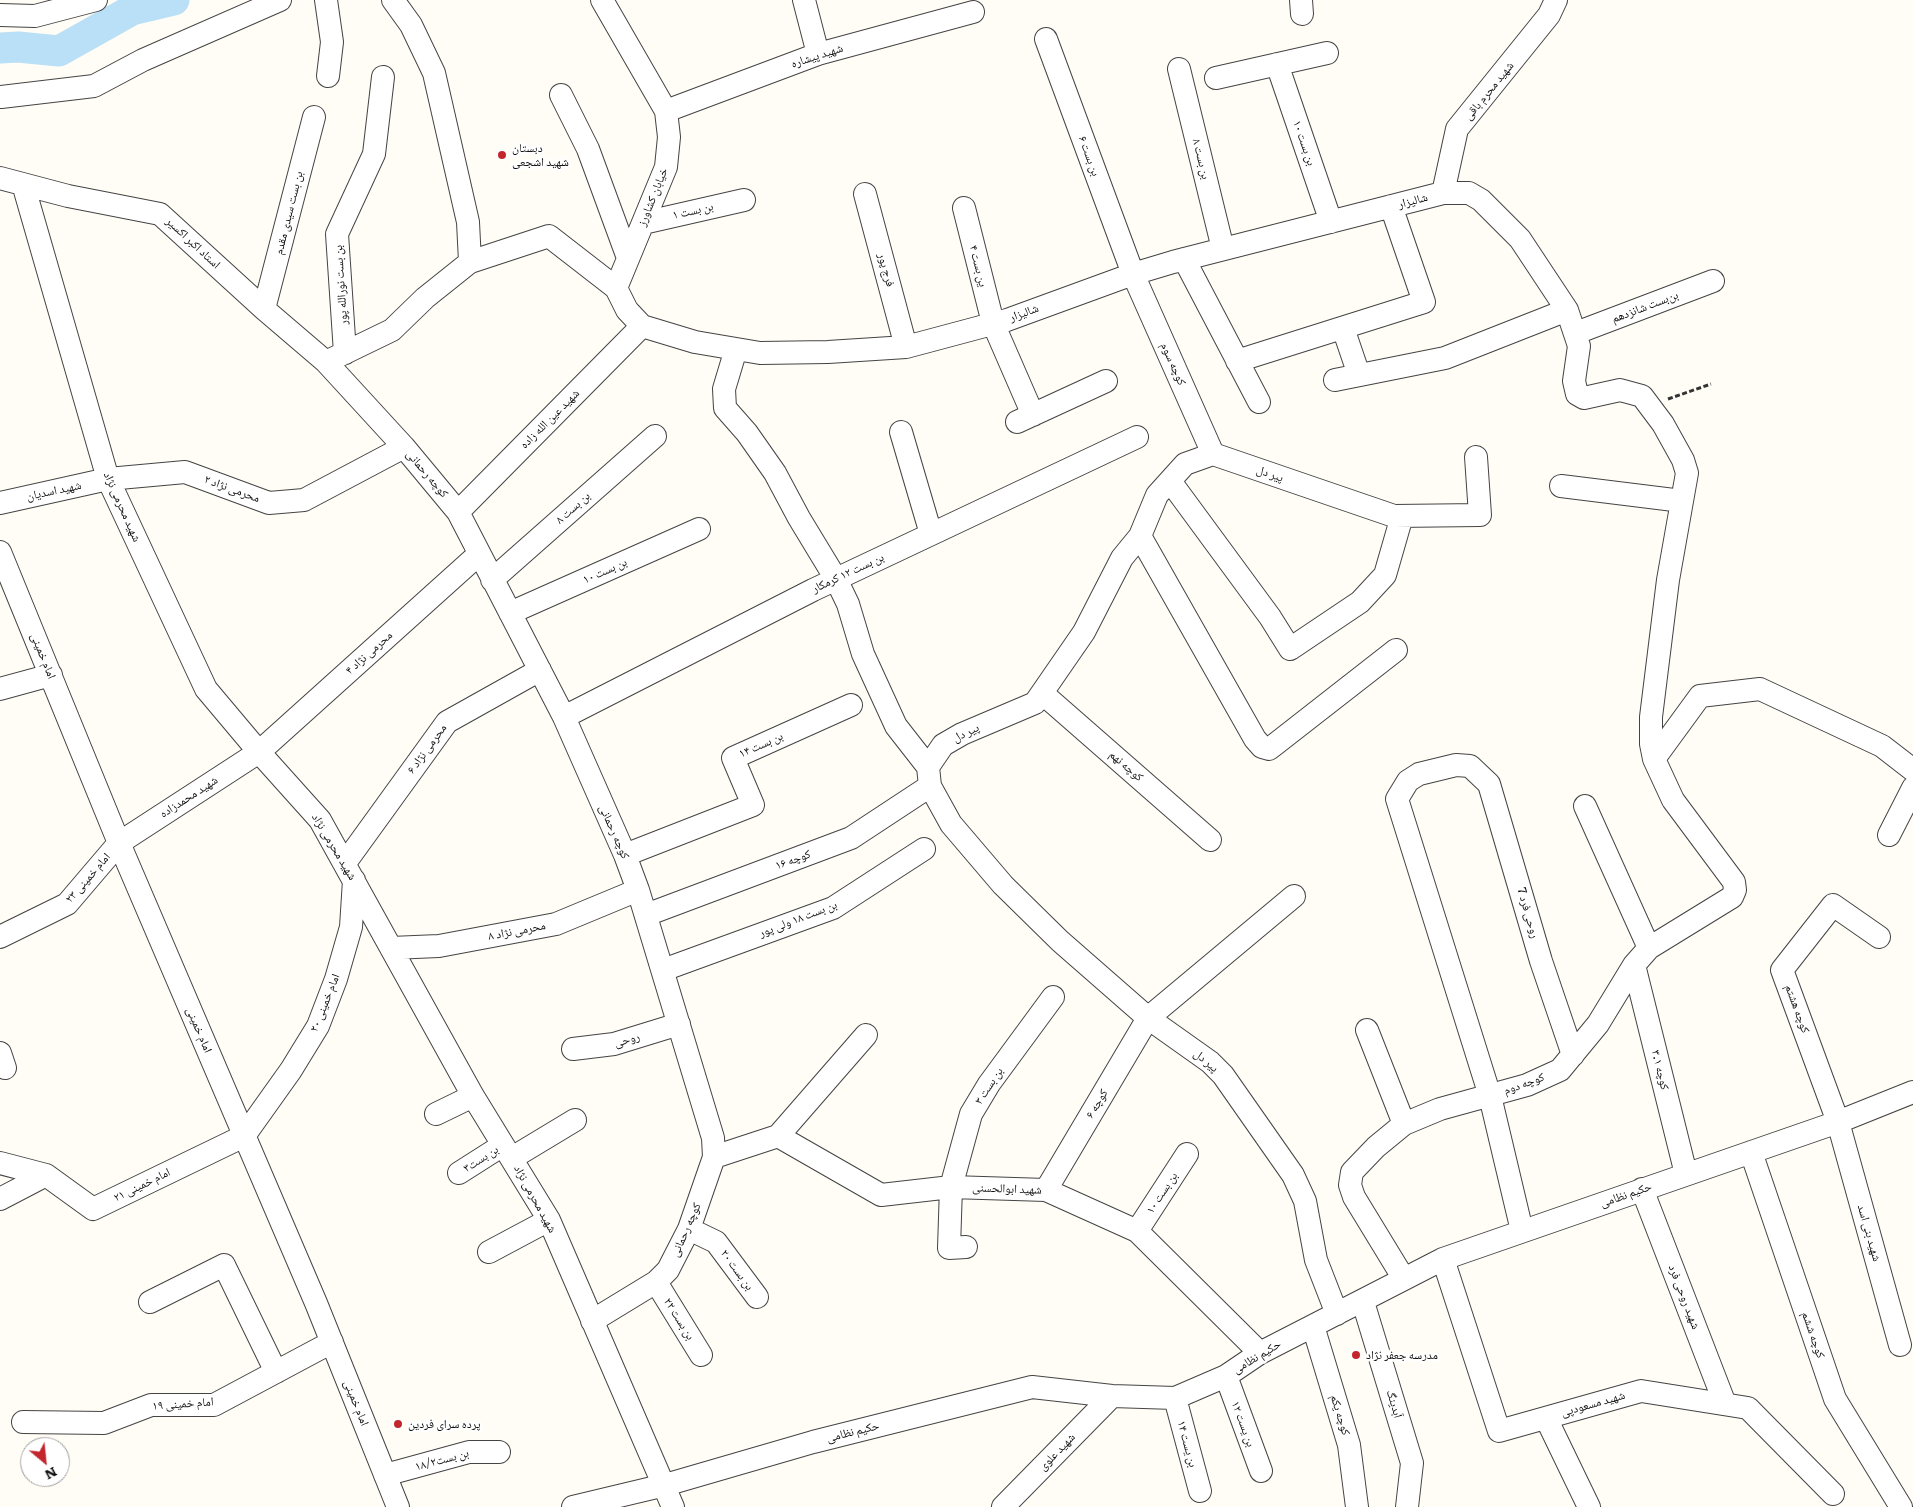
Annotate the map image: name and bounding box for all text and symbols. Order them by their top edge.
street label: شهید پیشاره [789,41,845,71]
street label: شهید محرم باقی [1461,59,1517,123]
street label: بن بست ۱۰ [1290,118,1318,168]
street label: بن بست ۶ [1075,134,1103,178]
street label: بن بست ۸ [1189,137,1213,181]
place label: دبستان شهید اشجعی [512,141,569,169]
marker: دبستان شهید اشجعی [496,149,508,161]
street label: خیابان کشاورز [635,166,671,228]
street label: بن بست سیدی مقدم [272,170,306,256]
street label: شالیزار [1397,190,1429,212]
street label: بن بست ۱ [671,199,715,223]
street label: استاد اکبر اکسیر [163,214,223,272]
street label: بن بست نورالله پور [331,244,351,326]
street label: ین بست ۴ [966,244,990,288]
street label: فرج پور [875,252,897,288]
street label: بن‌بست شانزدهم [1610,288,1680,326]
street label: شالیزار [1007,301,1041,325]
street label: کوچه سوم [1157,340,1189,388]
street label: شهید عین الله زاده [517,386,583,452]
street label: کوچه رحمانی [403,447,451,501]
street label: پیر دل [1255,463,1285,485]
street label: شهید محرمی نژاد [100,470,144,544]
street label: محرمی نژاد ۲ [202,472,262,506]
street label: شهید اسدیان [25,478,83,504]
street label: بن بست ۸ [553,489,593,527]
street label: بن بست ۱۲ کرمکار [810,550,886,596]
street label: بن بست ۱۰ [581,555,629,587]
street label: محرمی نژاد ۴ [343,628,395,678]
street label: امام خمینی [27,631,59,681]
street label: پیر دل [950,720,982,746]
street label: محرمی نژاد ۶ [404,721,450,777]
street label: بن بست ۱۴ [737,729,785,761]
street label: کوچه نهم [1106,747,1146,785]
street label: شهید محمدزاده [157,773,221,821]
street label: کوچه رحمانی [596,803,632,861]
street label: شهید محرمی نژاد [308,811,360,883]
street label: کوچه ۱۶ [773,847,813,873]
street label: امام خمینی ۲۳ [62,850,114,906]
street label: روحی فرد 7 [1514,886,1542,940]
street label: بن بست ۱۸ ولی پور [757,897,839,941]
street label: محرمی نژاد ۸ [487,918,547,944]
street label: امام خمینی ۲۰ [307,972,343,1034]
street label: کوچه هشتم [1782,983,1812,1035]
street label: امام خمینی [183,1005,215,1055]
street label: روحی [612,1029,642,1051]
street label: پیر دل [1191,1047,1221,1075]
street label: کوچه ۳.۱ [1648,1048,1672,1092]
street label: بن بست ۳ [972,1065,1006,1107]
street label: کوچه دوم [1502,1070,1546,1098]
street label: کوچه ۶ [1083,1087,1111,1121]
street label: بن بست۳ [461,1142,501,1176]
street label: شهید محرمی نژاد [510,1163,560,1235]
street label: امام خمینی ۲۱ [111,1165,173,1205]
street label: بن بست ۱۰ [1143,1169,1181,1217]
street label: حکیم نظامی [1598,1179,1654,1211]
street label: شهید ابوالحسنی [972,1181,1042,1197]
street label: کوچه رحمانی [668,1201,704,1259]
street label: شهید بنی اسد [1854,1203,1884,1263]
street label: بن بست ۲۰ [717,1247,757,1293]
street label: شهید روحی فرد [1665,1263,1703,1331]
street label: بن بست ۲۲ [660,1295,698,1343]
street label: کوچه ششم [1798,1310,1828,1360]
street label: حکیم نظامی [1230,1337,1284,1377]
place label: مدرسه جعفر نژاد [1366,1348,1438,1362]
marker: مدرسه جعفر نژاد [1350,1349,1362,1361]
street label: امام خمینی [340,1378,372,1428]
street label: آبدینگ [1383,1388,1405,1420]
street label: شهید مسعودپی [1559,1388,1627,1420]
street label: کوچه یکم [1327,1393,1353,1437]
street label: امام خمینی ۱۹ [152,1395,214,1413]
street label: بن یست ۱۲ [1228,1399,1258,1449]
place label: پرده سرای فردین [408,1417,481,1431]
marker: پرده سرای فردین [392,1418,404,1430]
street label: حکیم نظامی [825,1419,881,1445]
street label: بن یست ۱۴ [1174,1419,1200,1469]
street label: شهید علوی [1036,1430,1078,1474]
north arrow [20,1437,70,1487]
street label: بن بست۱۸/۲ [414,1446,470,1474]
text: N [42,1463,61,1486]

